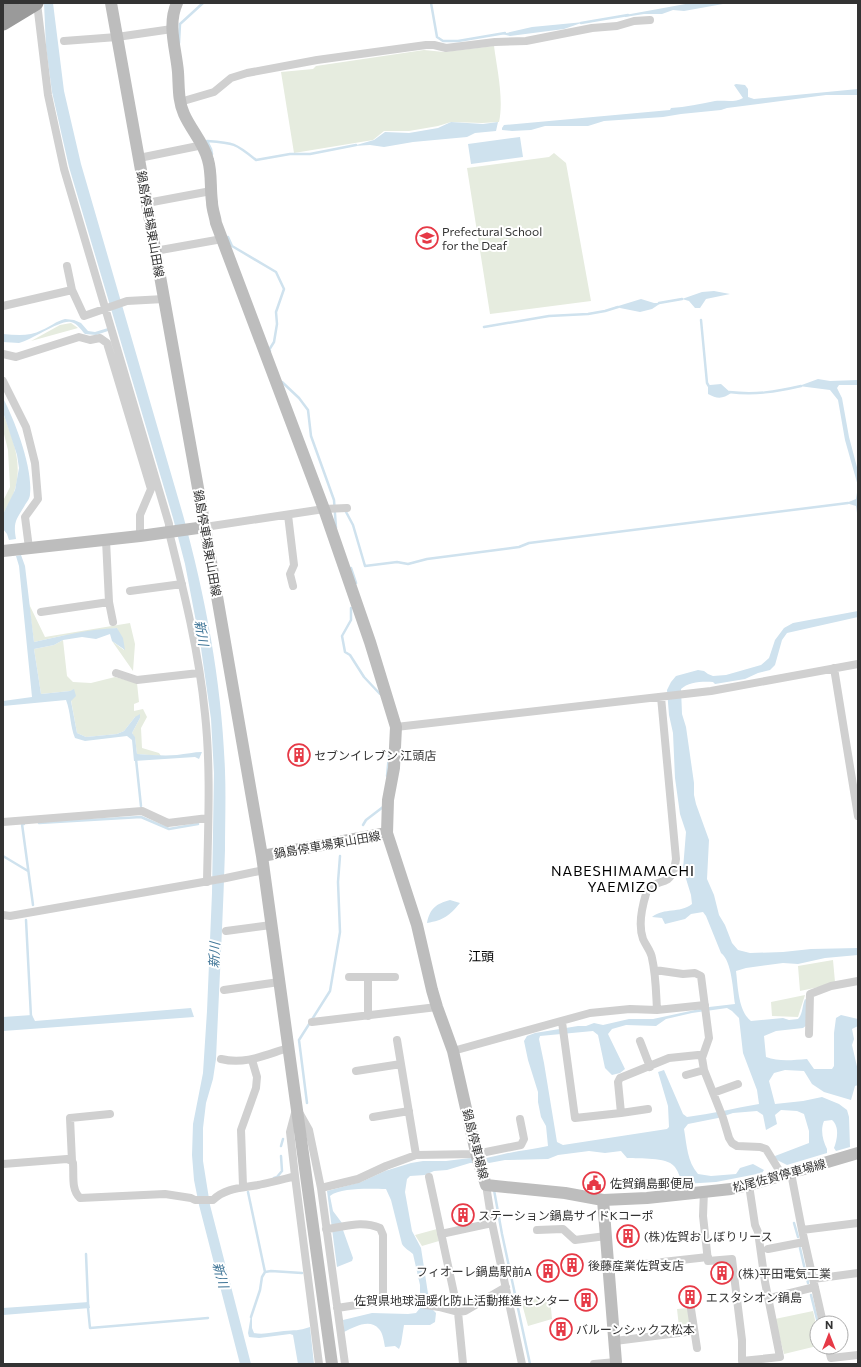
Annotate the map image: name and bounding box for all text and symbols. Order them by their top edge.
street label: 鍋島停車場東山田線 [135,170,167,278]
place label: Prefectural School for the Deaf [442,224,542,252]
school or university icon: Prefectural School for the Deaf [414,225,440,251]
street label: 鍋島停車場東山田線 [192,489,224,597]
water label: 新川 [192,619,212,649]
building icon: セブンイレブン 江頭店 [286,742,312,768]
place label: セブンイレブン 江頭店 [314,748,436,762]
street label: 鍋島停車場東山田線 [273,828,381,860]
district label: NABESHIMAMACHI YAEMIZO [551,862,695,895]
water label: 新川 [206,940,223,968]
district label: 江頭 [468,948,494,964]
street label: 鍋島停車場線 [460,1107,492,1181]
street label: 松尾佐賀停車場線 [731,1156,827,1194]
public building icon: 佐賀鍋島郵便局 [581,1170,607,1196]
place label: 佐賀鍋島郵便局 [610,1176,694,1190]
building icon: ステーション鍋島サイドKコーポ [450,1202,476,1228]
place label: ステーション鍋島サイドKコーポ [478,1208,654,1222]
building icon: (株)佐賀おしぼりリース [615,1223,641,1249]
place label: (株)佐賀おしぼりリース [644,1229,773,1243]
building icon: 後藤産業佐賀支店 [559,1252,585,1278]
building icon: フィオーレ鍋島駅前A [535,1258,561,1284]
place label: 後藤産業佐賀支店 [588,1258,684,1272]
water label: 新川 [210,1260,233,1292]
building icon: (株)平田電気工業 [709,1260,735,1286]
place label: フィオーレ鍋島駅前A [416,1264,532,1278]
place label: (株)平田電気工業 [738,1266,831,1280]
building icon: エスタシオン鍋島 [677,1284,703,1310]
building icon: 佐賀県地球温暖化防止活動推進センター [573,1287,599,1313]
place label: エスタシオン鍋島 [706,1290,802,1304]
place label: 佐賀県地球温暖化防止活動推進センター [354,1293,570,1307]
north arrow [809,1315,849,1355]
building icon: バルーンシックス松本 [548,1316,574,1342]
text: N [825,1318,833,1331]
place label: バルーンシックス松本 [576,1322,695,1336]

